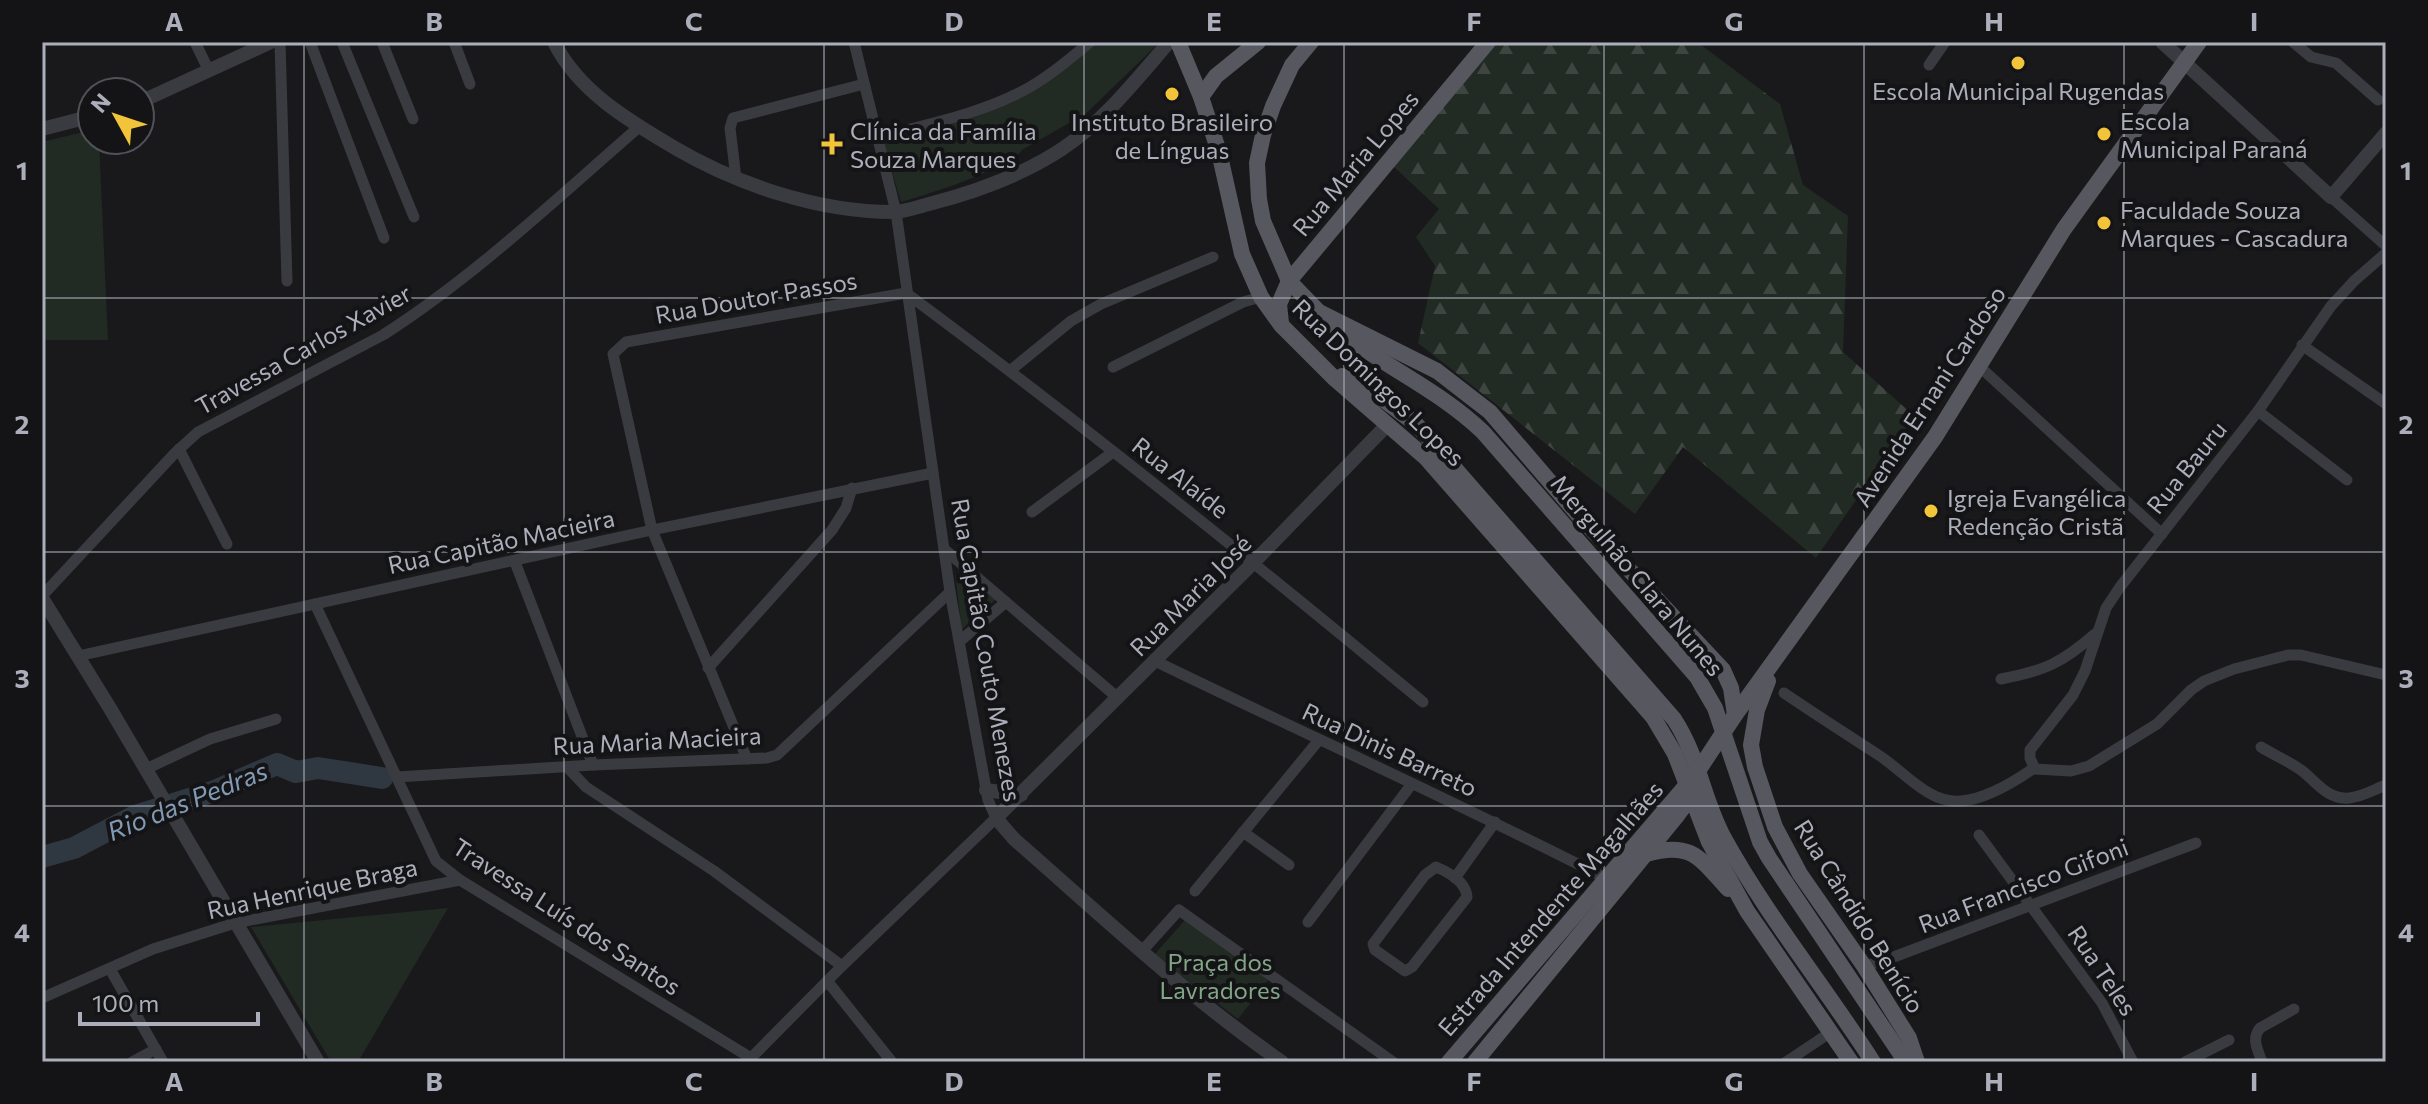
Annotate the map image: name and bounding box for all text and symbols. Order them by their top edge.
text: A [165,5,184,36]
text: B [425,5,443,36]
text: C [685,5,703,36]
text: D [944,5,964,36]
text: E [1206,5,1222,36]
text: F [1466,5,1482,36]
text: G [1725,5,1743,36]
text: H [1984,5,2004,36]
text: I [2250,5,2258,36]
marker: Escola Municipal Rugendas [2009,54,2027,72]
north arrow [76,76,156,156]
place label: Escola Municipal Rugendas [1872,76,2164,105]
marker: Instituto Brasileiro de Línguas [1163,85,1181,103]
street label: Rua Maria Lopes [1286,85,1424,241]
text: N [85,88,116,118]
place label: Escola Municipal Paraná [2120,106,2307,163]
place label: Instituto Brasileiro de Línguas [1071,107,1273,164]
place label: Clínica da Família Souza Marques [850,116,1036,173]
marker: Escola Municipal Paraná [2095,125,2113,143]
marker: Clínica da Família Souza Marques [821,133,843,155]
text: 1 [16,154,28,185]
text: 1 [2400,154,2412,185]
place label: Faculdade Souza Marques - Cascadura [2120,195,2348,252]
marker: Faculdade Souza Marques - Cascadura [2095,214,2113,232]
street label: Rua Doutor Passos [653,265,859,329]
street label: Travessa Carlos Xavier [190,277,416,420]
street label: Avenida Ernani Cardoso [1847,280,2011,512]
street label: Rua Domingos Lopes [1287,293,1471,471]
text: 2 [15,408,29,439]
text: 2 [2399,408,2413,439]
street label: Rua Bauru [2140,415,2232,519]
street label: Rua Alaíde [1127,430,1235,524]
street label: Mergulhão Clara Nunes [1546,469,1730,681]
place label: Igreja Evangélica Redenção Cristã [1947,483,2126,540]
street label: Rua Capitão Couto Menezes [946,496,1028,804]
marker: Igreja Evangélica Redenção Cristã [1922,502,1940,520]
street label: Rua Capitão Macieira [385,503,617,579]
street label: Rua Maria José [1123,528,1257,662]
text: 3 [14,662,30,693]
text: 3 [2398,662,2414,693]
street label: Rua Dinis Barreto [1298,696,1482,802]
street label: Rua Maria Macieira [552,720,762,760]
water label: Rio das Pedras [102,754,272,846]
street label: Estrada Intendente Magalhães [1431,775,1669,1041]
street label: Rua Cândido Benício [1789,814,1931,1018]
street label: Travessa Luís dos Santos [448,831,686,1001]
street label: Rua Francisco Gifoni [1914,832,2132,938]
street label: Rua Henrique Braga [204,852,420,924]
text: 4 [14,916,30,947]
text: 4 [2398,916,2414,947]
street label: Rua Teles [2062,919,2144,1021]
park label: Praça dos Lavradores [1159,947,1281,1004]
scale bar [80,976,258,1026]
text: 100 m [92,988,159,1017]
text: A [165,1065,184,1096]
text: B [425,1065,443,1096]
text: C [685,1065,703,1096]
text: D [944,1065,964,1096]
text: E [1206,1065,1222,1096]
text: F [1466,1065,1482,1096]
text: G [1725,1065,1743,1096]
text: H [1984,1065,2004,1096]
text: I [2250,1065,2258,1096]

